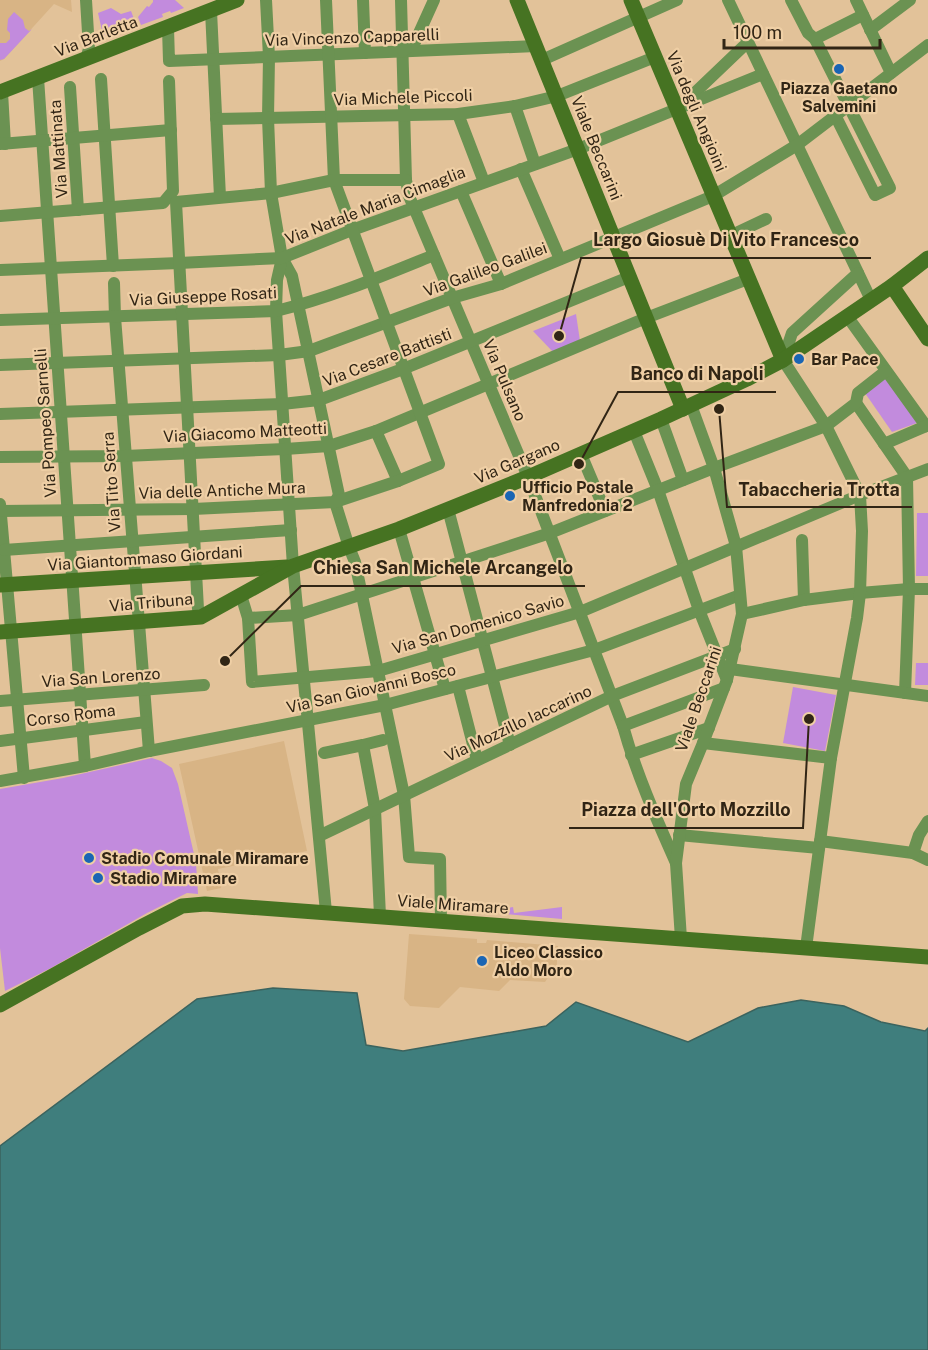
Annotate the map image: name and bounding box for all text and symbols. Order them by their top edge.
street label: Via Barletta [52,12,140,61]
scale bar [724,12,880,50]
text: 100 m [733,22,782,43]
street label: Via Vincenzo Capparelli [264,25,440,50]
street label: Via degli Angioini [663,48,731,174]
marker: Piazza Gaetano Salvemini [832,62,846,76]
place label: Piazza Gaetano Salvemini [780,79,898,116]
street label: Via Michele Piccoli [333,86,473,109]
street label: Viale Beccarini [567,93,626,203]
street label: Via Mattinata [46,99,71,199]
street label: Via Natale Maria Cimaglia [282,162,468,249]
callout: Largo Giosuè Di Vito Francesco [581,222,871,258]
text: Largo Giosuè Di Vito Francesco [593,229,859,250]
street label: Via Galileo Galilei [421,238,550,301]
street label: Via Giuseppe Rosati [129,283,277,310]
street label: Via Cesare Battisti [320,324,454,391]
street label: Via Pulsano [479,337,530,424]
street label: Via Pompeo Sarnelli [31,348,60,498]
place label: Bar Pace [811,350,878,369]
marker: Bar Pace [792,352,806,366]
callout: Banco di Napoli [618,356,776,392]
text: Banco di Napoli [630,363,764,384]
street label: Via Giacomo Matteotti [163,419,327,446]
street label: Via Tito Serra [99,431,124,533]
street label: Via Gargano [472,435,563,488]
callout: Tabaccheria Trotta [727,471,912,507]
street label: Via delle Antiche Mura [138,478,306,503]
place label: Ufficio Postale Manfredonia 2 [522,478,634,515]
text: Tabaccheria Trotta [738,479,900,500]
marker: Ufficio Postale Manfredonia 2 [503,489,517,503]
street label: Via Giantommaso Giordani [47,542,243,575]
callout: Chiesa San Michele Arcangelo [301,550,585,586]
text: Chiesa San Michele Arcangelo [313,557,573,578]
street label: Via Tribuna [109,589,194,616]
street label: Via San Domenico Savio [390,591,566,658]
street label: Viale Beccarini [672,644,725,754]
street label: Via San Giovanni Bosco [285,660,458,717]
street label: Via San Lorenzo [41,664,161,691]
street label: Via Mozzillo Iaccarino [442,681,595,766]
street label: Corso Roma [26,701,117,730]
callout: Piazza dell'Orto Mozzillo [569,792,803,828]
text: Piazza dell'Orto Mozzillo [581,799,791,820]
place label: Stadio Comunale Miramare [101,849,309,868]
marker: Stadio Comunale Miramare [82,851,96,865]
place label: Stadio Miramare [110,869,237,888]
marker: Stadio Miramare [91,871,105,885]
street label: Viale Miramare [397,891,509,918]
place label: Liceo Classico Aldo Moro [494,943,603,980]
marker: Liceo Classico Aldo Moro [475,954,489,968]

